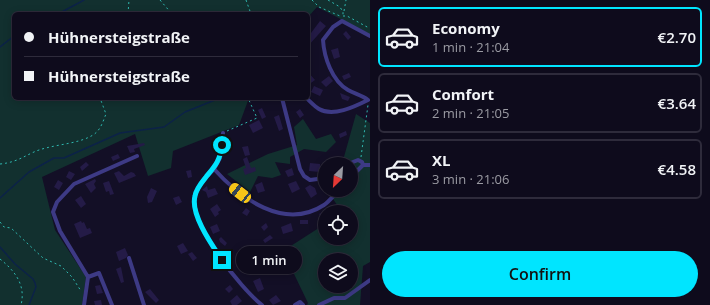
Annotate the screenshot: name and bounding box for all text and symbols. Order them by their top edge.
text: Economy [432,18,500,38]
icon: car [384,19,420,55]
text: Hühnersteigstraße [48,27,190,47]
text: €2.70 [658,27,696,47]
text: 1 min · 21:04 [432,38,509,56]
text: Hühnersteigstraße [48,66,190,86]
text: Comfort [432,84,494,104]
icon: car [384,85,420,121]
text: €3.64 [658,93,696,113]
text: 2 min · 21:05 [432,104,509,122]
route start [213,136,231,154]
text: XL [432,150,450,170]
icon: car [384,151,420,187]
north arrow [318,157,358,197]
map controls [318,157,358,293]
text: €4.58 [658,159,696,179]
text: 3 min · 21:06 [432,170,509,188]
car [227,181,253,205]
button: locate [318,205,358,245]
callout: 1 min [236,246,302,274]
route end [213,251,231,269]
text: 1 min [251,251,287,269]
button: Confirm [382,251,698,297]
button: layers [318,253,358,293]

